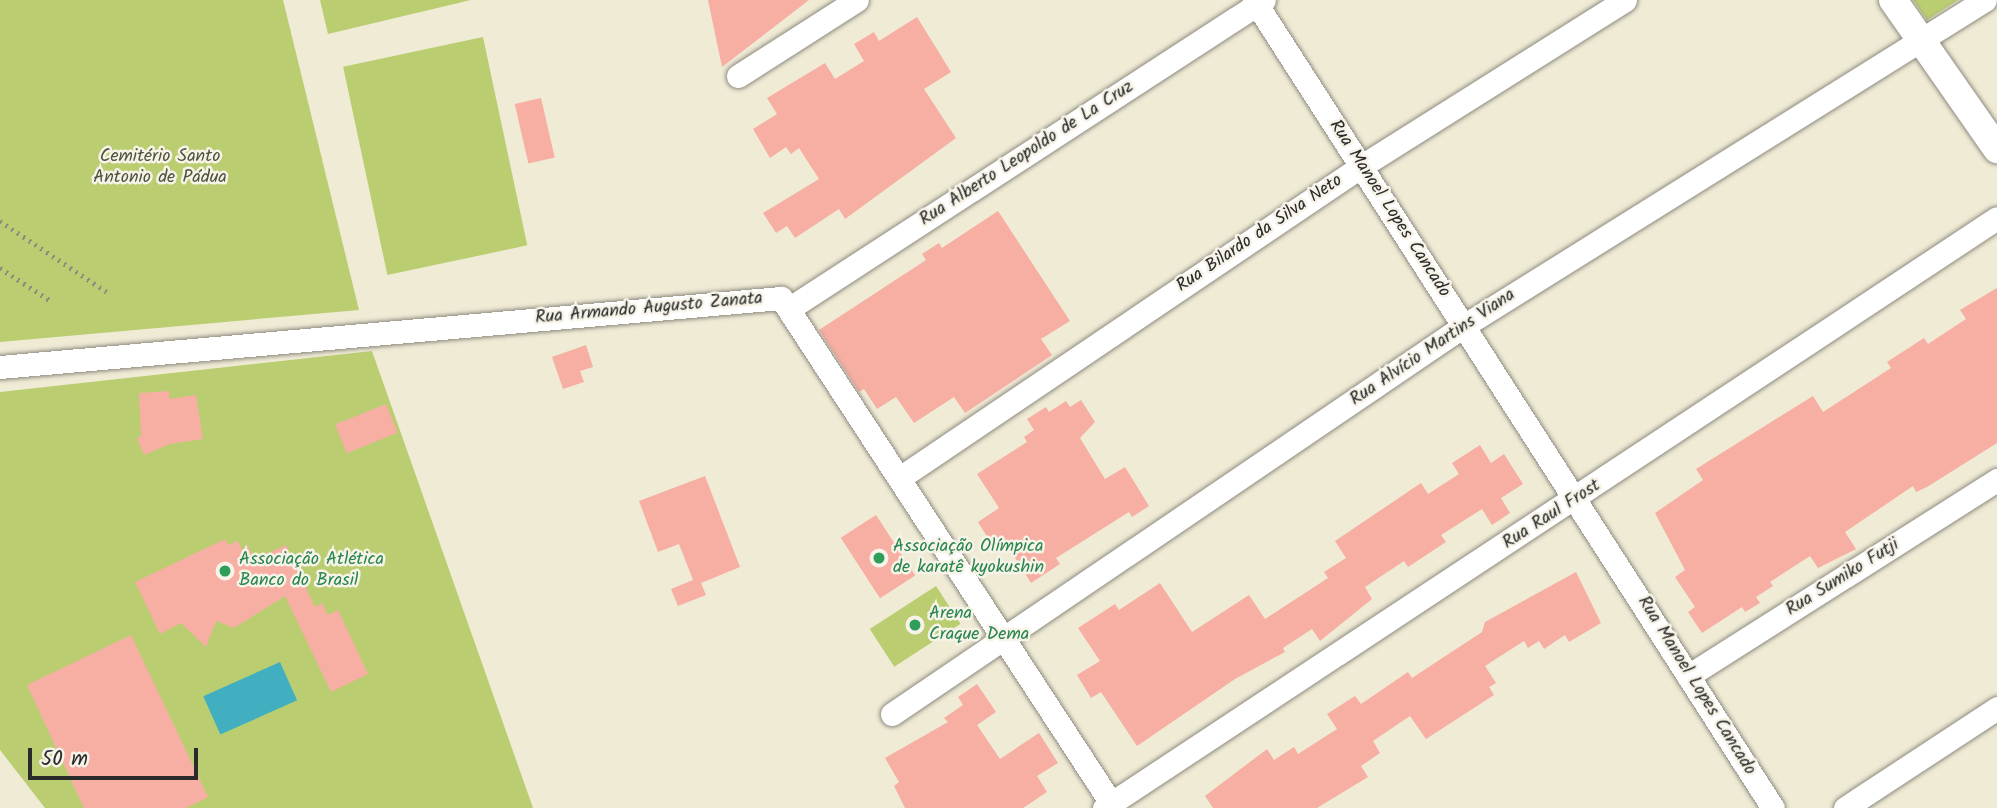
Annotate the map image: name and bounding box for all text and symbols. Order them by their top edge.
street label: Rua Alberto Leopoldo de La Cruz [916,77,1138,231]
street label: Rua Manoel Lopes Cancado [1324,116,1454,302]
park label: Cemitério Santo Antonio de Pádua [93,147,227,190]
street label: Rua Bilardo da Silva Neto [1173,170,1347,298]
street label: Rua Alvício Martins Viana [1346,285,1520,411]
street label: Rua Armando Augusto Zanata [534,288,764,330]
street label: Rua Raul Frost [1499,475,1605,555]
street label: Rua Sumiko Futji [1782,535,1904,621]
place label: Associação Olímpica de karatê kyokushin [893,537,1044,580]
place label: Associação Atlética Banco do Brasil [239,550,384,592]
marker: Associação Olímpica de karatê kyokushin [871,550,887,566]
marker: Associação Atlética Banco do Brasil [217,563,233,579]
street label: Rua Manoel Lopes Cancado [1632,593,1760,779]
place label: Arena Craque Dema [929,604,1029,646]
marker: Arena Craque Dema [907,617,923,633]
scale bar [32,734,201,778]
text: 50 m [41,743,88,776]

